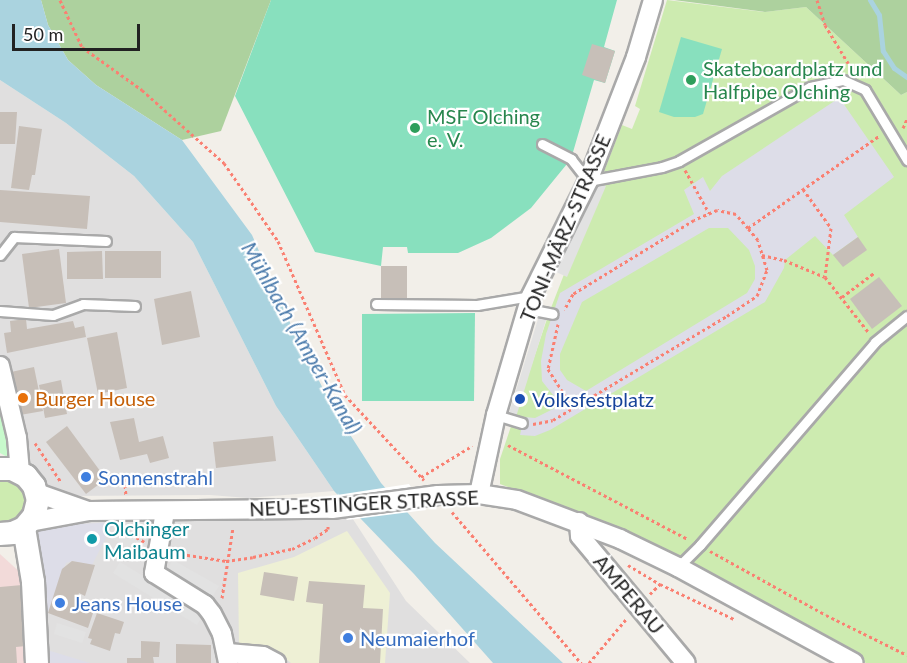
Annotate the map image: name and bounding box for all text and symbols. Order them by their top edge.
scale bar [15,12,142,50]
text: 50 m [23,23,63,45]
place label: Skateboardplatz und Halfpipe Olching [703,56,882,103]
marker: Skateboardplatz und Halfpipe Olching [684,73,698,87]
place label: MSF Olching e. V. [427,104,540,151]
marker: MSF Olching e. V. [408,121,422,135]
street label: TONI-MÄRZ-STRASSE [515,131,615,325]
water label: Mühlbach (Amper-Kanal) [237,237,367,439]
place label: Burger House [35,386,156,410]
place label: Volksfestplatz [532,387,654,411]
marker: Burger House [16,391,30,405]
marker: Volksfestplatz [513,392,527,406]
place label: Sonnenstrahl [98,465,213,489]
marker: Sonnenstrahl [79,470,93,484]
street label: NEU-ESTINGER STRASSE [249,485,479,521]
place label: Olchinger Maibaum [104,516,189,563]
marker: Olchinger Maibaum [85,532,99,546]
street label: AMPERAU [589,549,669,639]
place label: Jeans House [72,591,182,615]
marker: Jeans House [53,596,67,610]
place label: Neumaierhof [360,626,475,650]
marker: Neumaierhof [341,631,355,645]

